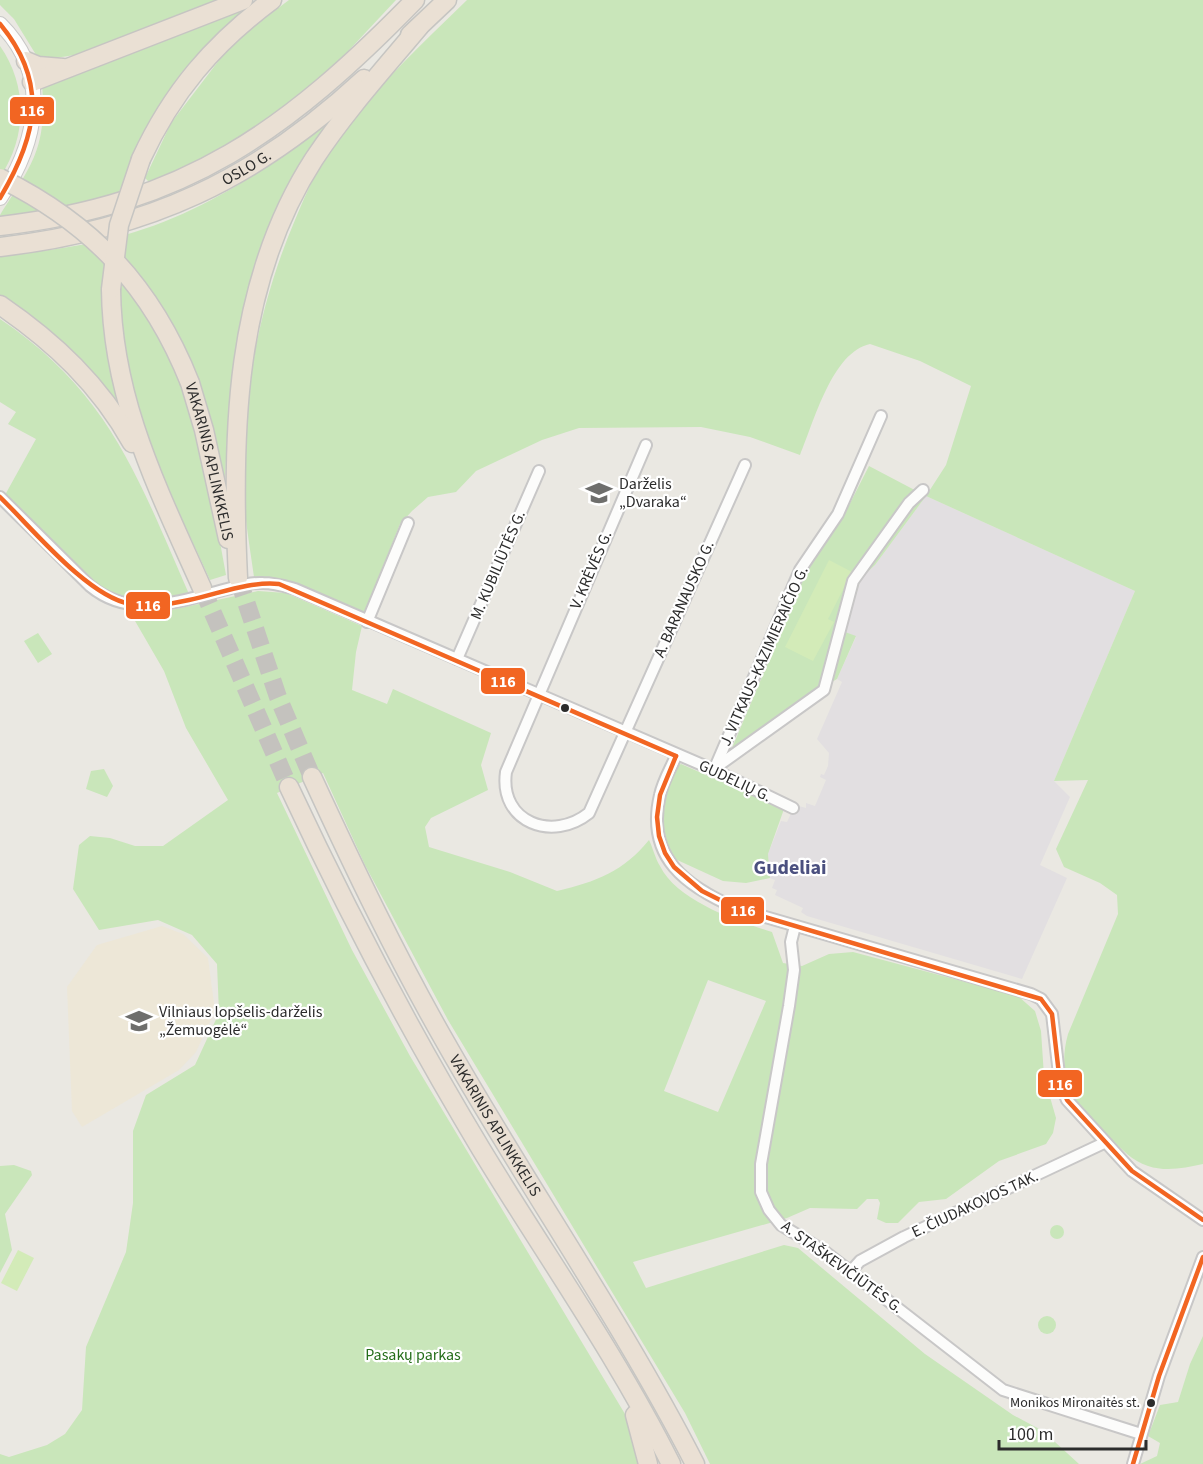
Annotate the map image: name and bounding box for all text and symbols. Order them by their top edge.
line badge: 116 [9,96,55,125]
text: 116 [19,100,45,122]
street label: OSLO G. [218,145,276,191]
street label: VAKARINIS APLINKKELIS [179,380,239,543]
place label: Darželis „Dvaraka“ [619,473,687,513]
school or university icon: Darželis „Dvaraka“ [584,478,614,508]
street label: M. KUBILIŪTĖS G. [465,507,531,623]
street label: V. KRĖVĖS G. [565,527,617,613]
street label: A. BARANAUSKO G. [648,537,720,661]
street label: J. VITKAUS-KAZIMIERAIČIO G. [714,563,814,749]
line badge: 116 [125,591,171,620]
text: 116 [135,595,161,617]
line badge: 116 [480,667,526,695]
text: 116 [490,671,516,693]
unlabelled marker [559,702,571,714]
street label: GUDELIŲ G. [695,755,775,807]
district label: Gudeliai [753,854,827,882]
line badge: 116 [720,896,765,925]
text: 116 [730,900,756,922]
place label: Vilniaus lopšelis-darželis „Žemuogėlė“ [159,1001,323,1041]
school or university icon: Vilniaus lopšelis-darželis „Žemuogėlė“ [124,1006,154,1036]
street label: VAKARINIS APLINKKELIS [444,1051,546,1201]
line badge: 116 [1037,1069,1083,1098]
text: 116 [1047,1074,1073,1096]
street label: E. ČIUDAKOVOS TAK. [908,1165,1042,1243]
street label: A. STAŠKEVIČIŪTĖS G. [777,1215,907,1319]
park label: Pasakų parkas [365,1344,461,1366]
place label: Monikos Mironaitės st. [1010,1393,1140,1413]
marker: Monikos Mironaitės st. [1145,1397,1157,1409]
scale bar [999,1413,1146,1451]
text: 100 m [1008,1422,1053,1447]

